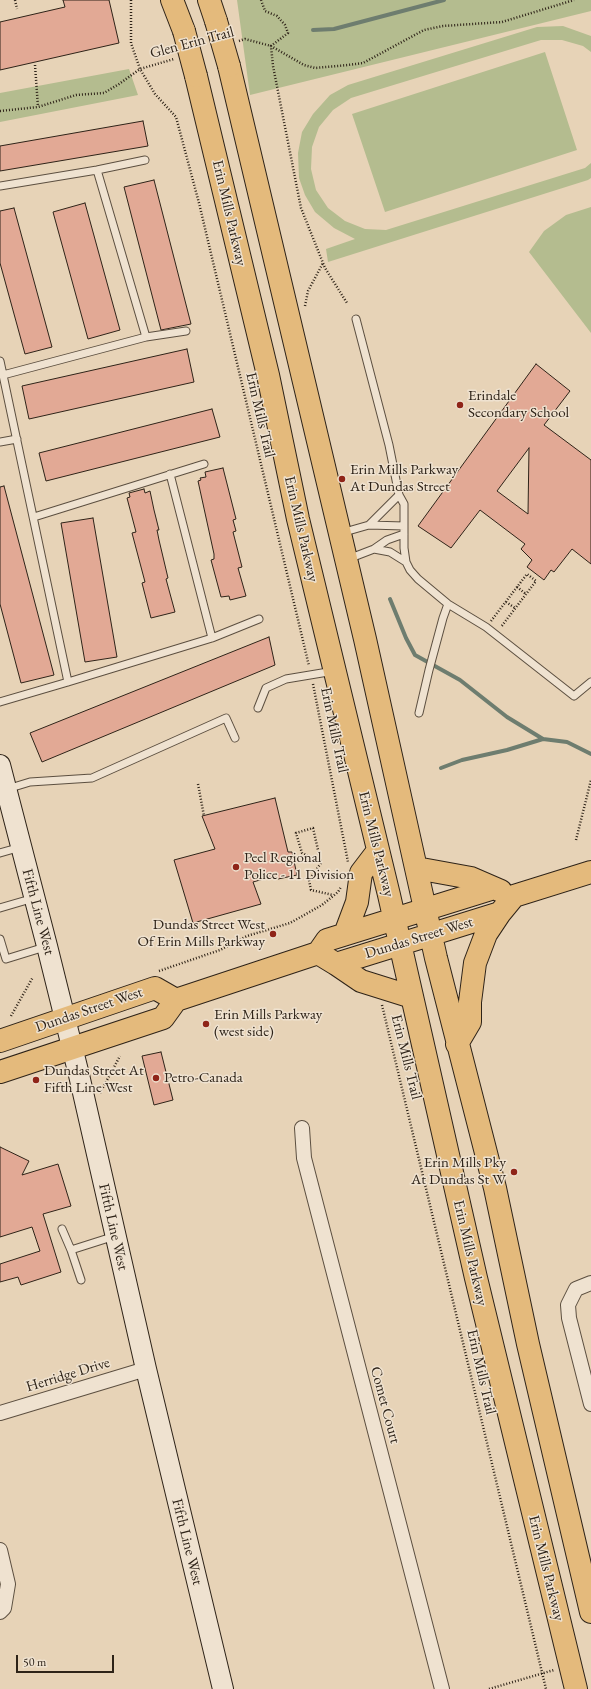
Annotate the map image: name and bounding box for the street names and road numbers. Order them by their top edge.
street label: Glen Erin Trail [148,23,236,63]
street label: Erin Mills Parkway [208,158,250,268]
street label: Erin Mills Trail [241,371,279,459]
street label: Erin Mills Parkway [280,474,322,584]
street label: Erin Mills Trail [316,686,352,774]
street label: Erin Mills Parkway [354,789,398,899]
street label: Fifth Line West [18,867,58,957]
street label: Dundas Street West [363,913,475,963]
street label: Dundas Street West [33,983,145,1037]
street label: Erin Mills Trail [387,1013,425,1101]
street label: Fifth Line West [94,1182,132,1272]
street label: Erin Mills Parkway [449,1198,491,1308]
street label: Erin Mills Trail [462,1328,500,1416]
street label: Herridge Drive [24,1354,112,1396]
street label: Comet Court [366,1365,404,1445]
street label: Fifth Line West [168,1497,206,1587]
street label: Erin Mills Parkway [524,1513,568,1623]

